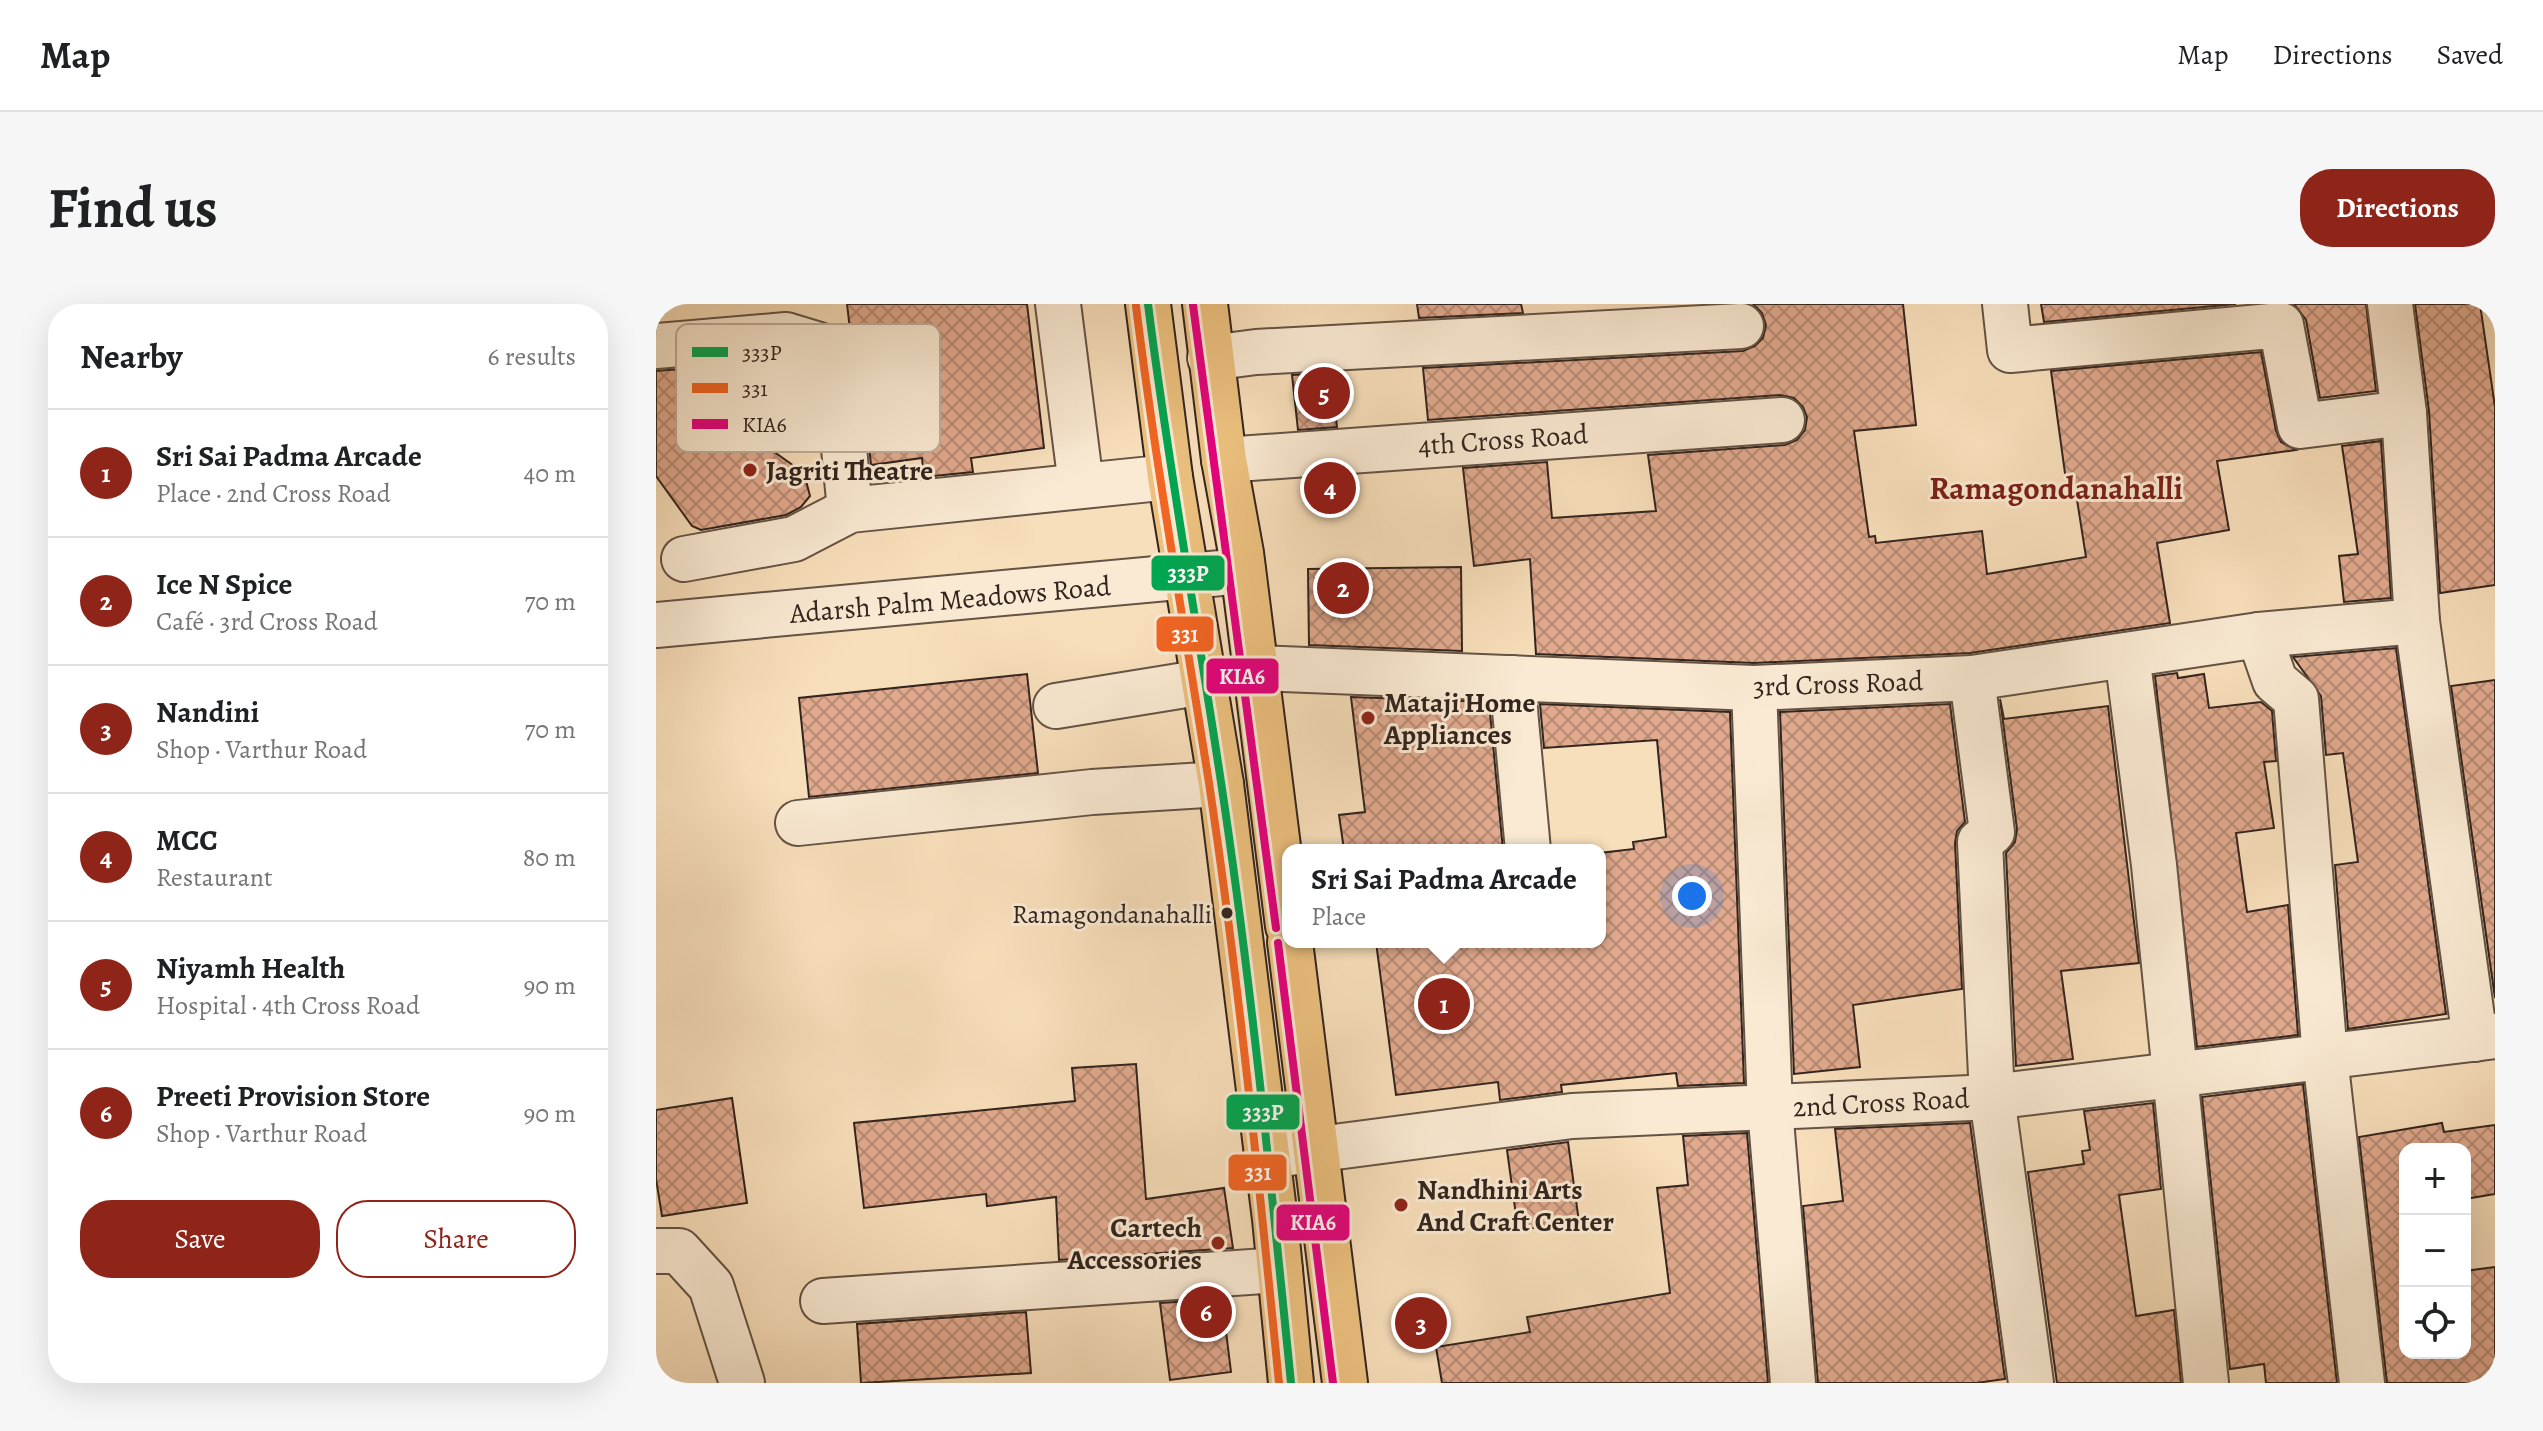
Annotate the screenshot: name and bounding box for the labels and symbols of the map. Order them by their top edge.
legend [676,324,940,452]
text: 333P [742,338,782,368]
pin: 5 [1298,363,1350,423]
text: 331 [742,374,768,404]
text: KIA6 [742,410,787,440]
street label: 4th Cross Road [1417,415,1590,465]
place label: Jagriti Theatre [766,452,933,490]
pin: 4 [1304,458,1356,518]
marker: Jagriti Theatre [741,461,759,479]
district label: Ramagondanahalli [1929,466,2183,510]
line badge: 333P [1150,554,1226,592]
pin: 2 [1317,558,1369,618]
text: 333P [1167,559,1209,589]
street label: Adarsh Palm Meadows Road [787,567,1113,633]
line badge: 331 [1155,615,1215,653]
text: 331 [1172,620,1199,650]
line badge: KIA6 [1205,657,1280,695]
text: KIA6 [1219,662,1265,692]
street label: 3rd Cross Road [1752,662,1925,706]
place label: Mataji Home Appliances [1383,684,1536,754]
marker: Mataji Home Appliances [1359,709,1377,727]
your location [1672,876,1712,916]
place label: Ramagondanahalli [1012,897,1212,932]
marker: Ramagondanahalli [1219,905,1235,921]
pin: 1 [1418,974,1470,1034]
street label: 2nd Cross Road [1792,1079,1971,1127]
line badge: 333P [1225,1093,1301,1131]
text: 333P [1242,1098,1284,1128]
line badge: 331 [1227,1153,1288,1192]
text: 331 [1245,1158,1272,1188]
place label: Nandhini Arts And Craft Center [1416,1171,1614,1241]
marker: Nandhini Arts And Craft Center [1392,1196,1410,1214]
line badge: KIA6 [1275,1203,1351,1242]
text: KIA6 [1290,1208,1336,1238]
place label: Cartech Accessories [1066,1209,1202,1279]
marker: Cartech Accessories [1209,1234,1227,1252]
pin: 6 [1180,1282,1232,1342]
pin: 3 [1395,1293,1447,1353]

